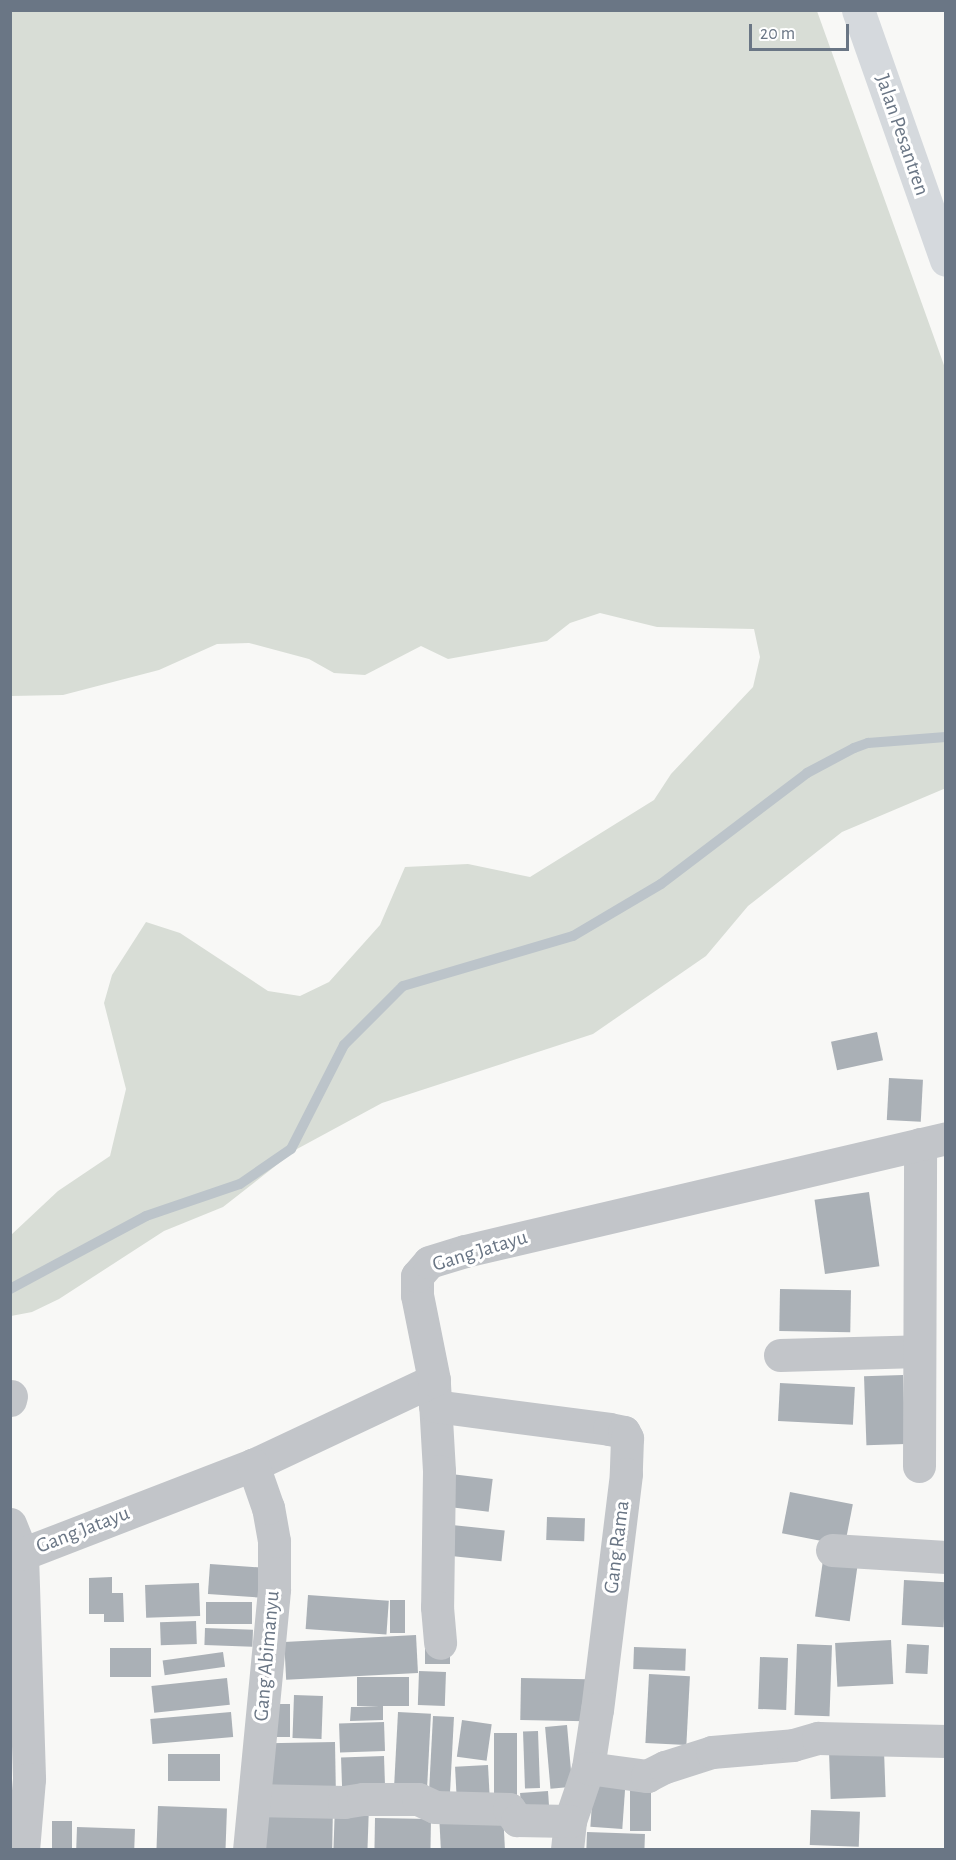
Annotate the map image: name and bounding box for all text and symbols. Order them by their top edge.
scale bar [752,12,852,50]
text: 20 m [760,25,795,43]
street label: Jalan Pesantren [869,71,935,199]
street label: Gang Jatayu [429,1225,531,1277]
street label: Gang Rama [599,1499,635,1595]
street label: Gang Jatayu [33,1501,133,1559]
street label: Gang Abimanyu [249,1590,285,1722]

